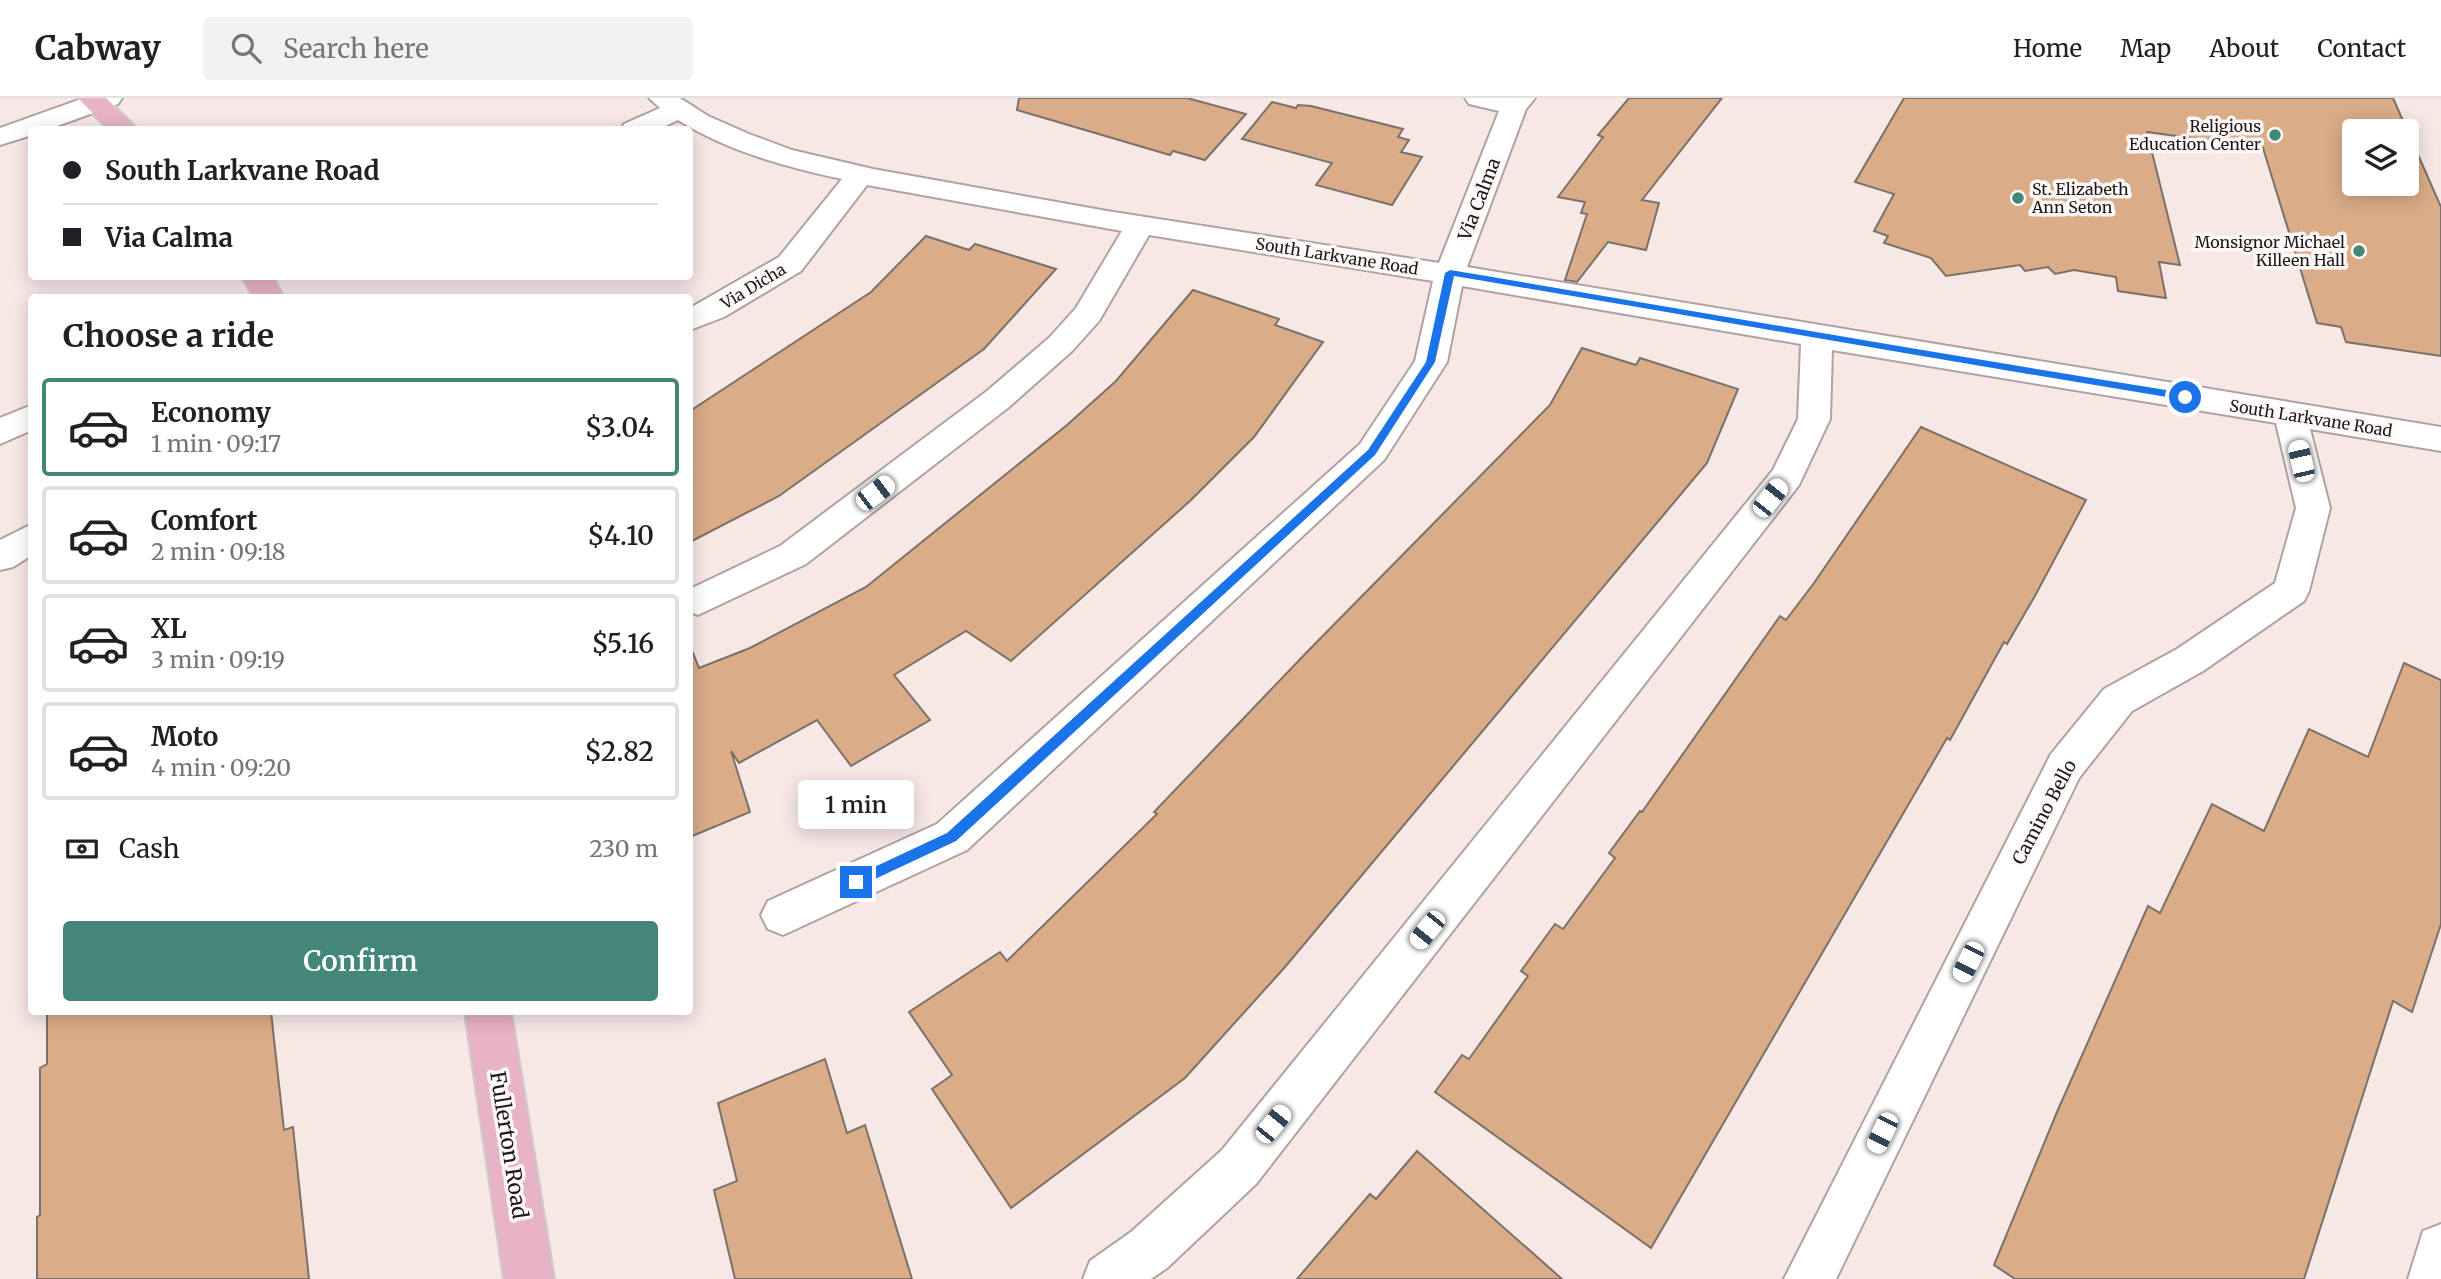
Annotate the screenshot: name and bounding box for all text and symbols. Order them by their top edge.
search box [203,17,693,80]
text: Cabway [35,28,161,69]
icon: search [227,29,265,67]
text: Search here [283,32,429,65]
text: Home [2013,33,2082,64]
text: Map [2120,33,2171,64]
text: About [2209,33,2279,64]
text: Contact [2317,33,2406,64]
place label: Religious Education Center [2129,116,2261,154]
map controls [2342,119,2419,196]
button: layers [2342,119,2419,196]
marker: Religious Education Center [2267,127,2283,143]
text: South Larkvane Road [105,154,380,187]
street label: Via Calma [1452,154,1505,244]
place label: St. Elizabeth Ann Seton [2031,179,2129,217]
marker: St. Elizabeth Ann Seton [2010,190,2026,206]
text: Via Calma [105,221,233,254]
place label: Monsignor Michael Killeen Hall [2195,232,2345,270]
street label: South Larkvane Road [1254,233,1420,279]
marker: Monsignor Michael Killeen Hall [2351,243,2367,259]
street label: Via Dicha [716,259,789,314]
text: Choose a ride [63,316,274,356]
route start [2169,381,2201,413]
street label: South Larkvane Road [2228,395,2394,441]
icon: car [67,396,130,459]
text: Economy [151,396,271,429]
text: $3.04 [585,411,654,444]
text: 1 min · 09:17 [151,429,281,458]
car [2287,438,2316,484]
car [852,472,899,514]
car [1749,475,1792,521]
icon: car [67,504,130,567]
text: Comfort [151,504,257,537]
text: $4.10 [587,519,654,552]
text: 2 min · 09:18 [151,537,286,566]
icon: car [67,612,130,675]
text: XL [151,612,187,645]
text: $5.16 [591,627,654,660]
text: 3 min · 09:19 [151,645,285,674]
icon: car [67,720,130,783]
text: Moto [151,720,218,753]
text: $2.82 [585,735,654,768]
text: 4 min · 09:20 [151,753,291,782]
street label: Camino Bello [2007,756,2081,868]
callout: 1 min [798,780,914,830]
text: 1 min [825,790,887,819]
icon: cash [63,830,101,868]
text: Cash [119,832,180,865]
text: 230 m [589,834,658,863]
route end [840,866,872,898]
car [1406,907,1449,953]
button: Confirm [63,921,658,1001]
car [1950,939,1987,985]
street label: Fullerton Road [484,1069,534,1221]
car [1252,1101,1295,1147]
car [1864,1110,1901,1156]

